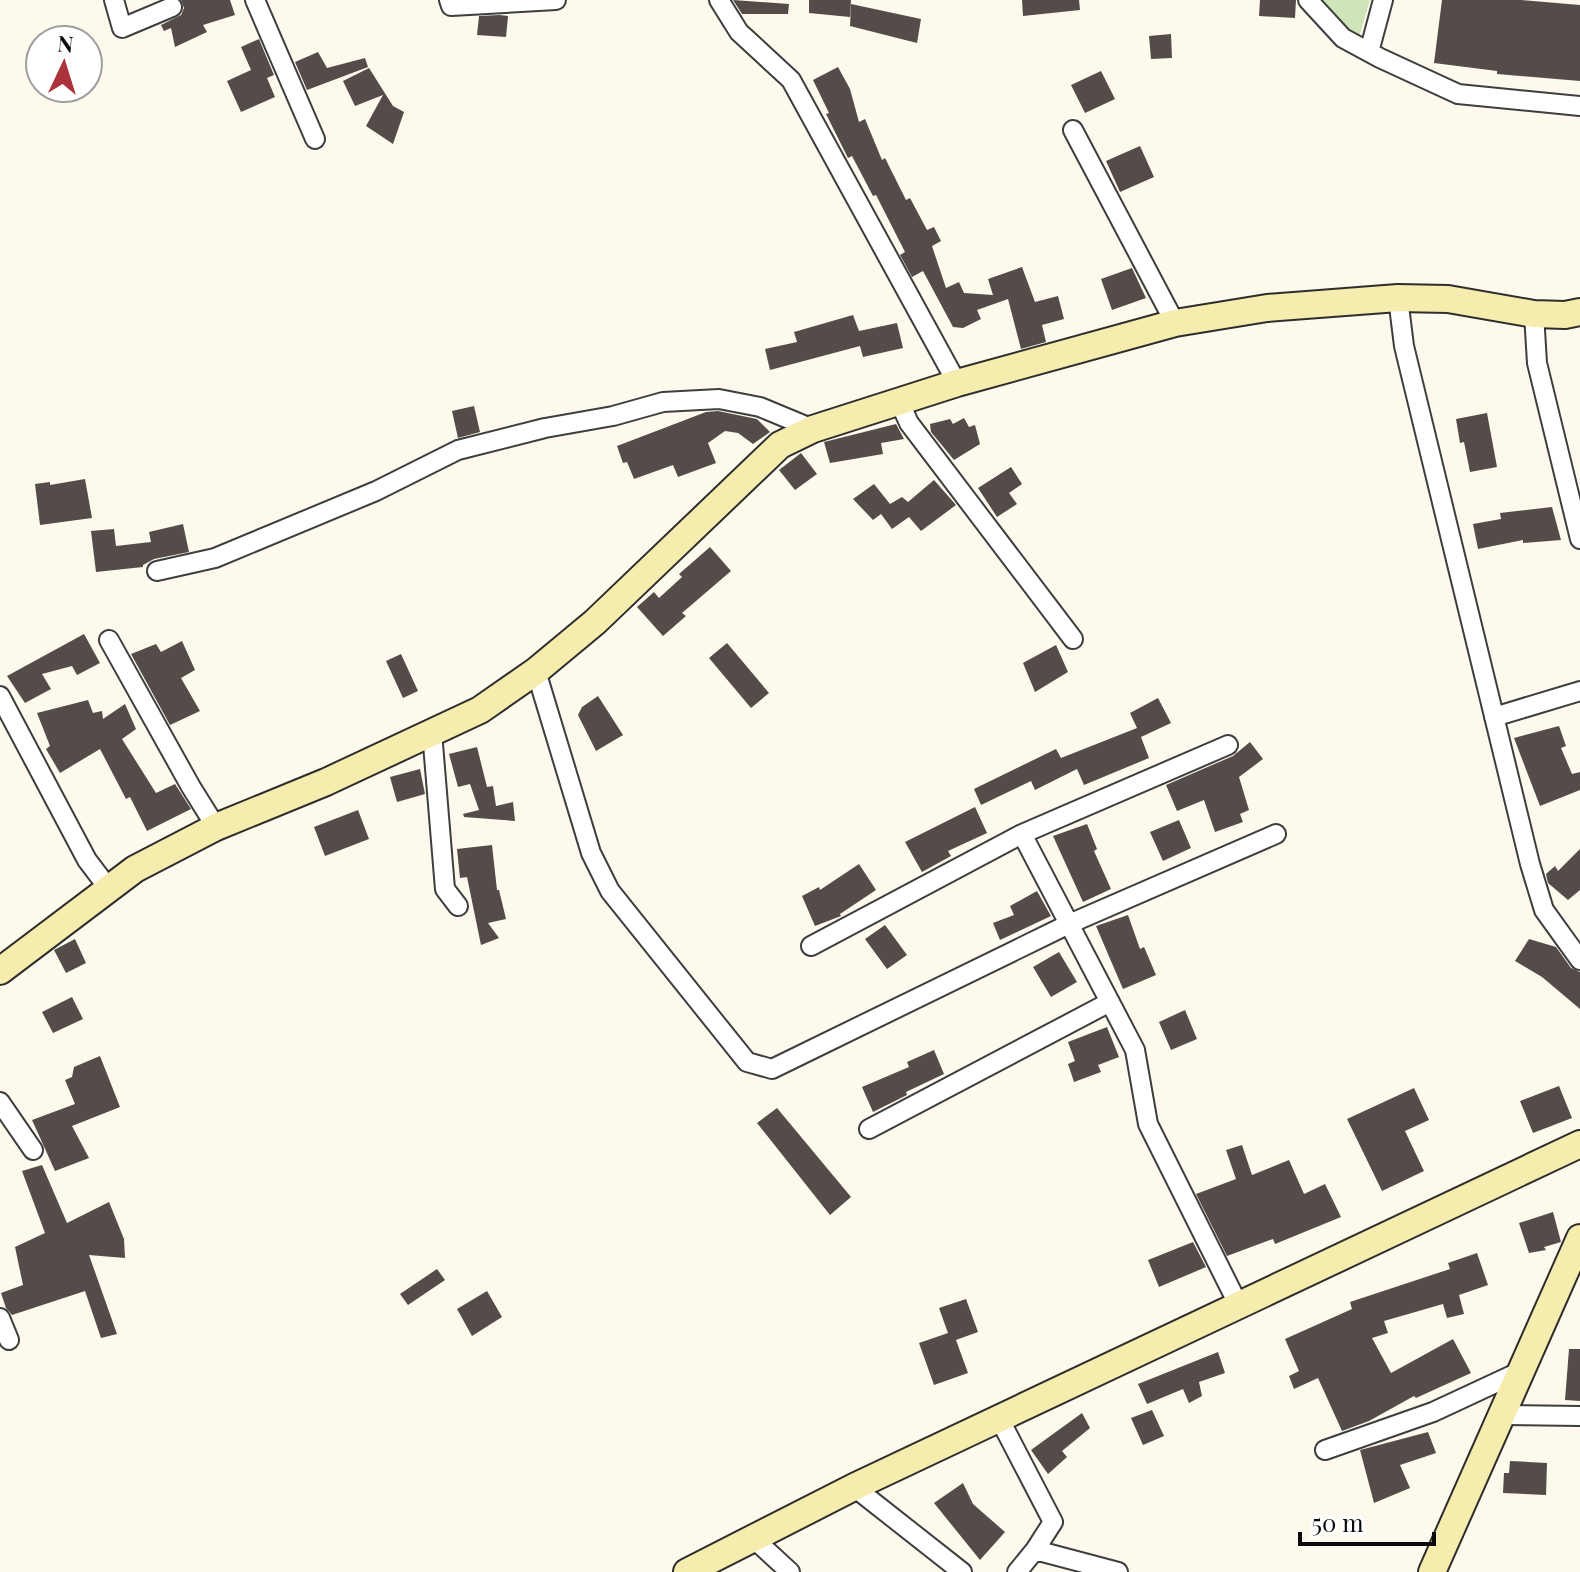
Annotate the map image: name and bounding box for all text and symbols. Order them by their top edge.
north arrow [24,24,104,104]
text: N [56,28,75,59]
scale bar [1300,1496,1434,1546]
text: 50 m [1312,1506,1364,1538]

